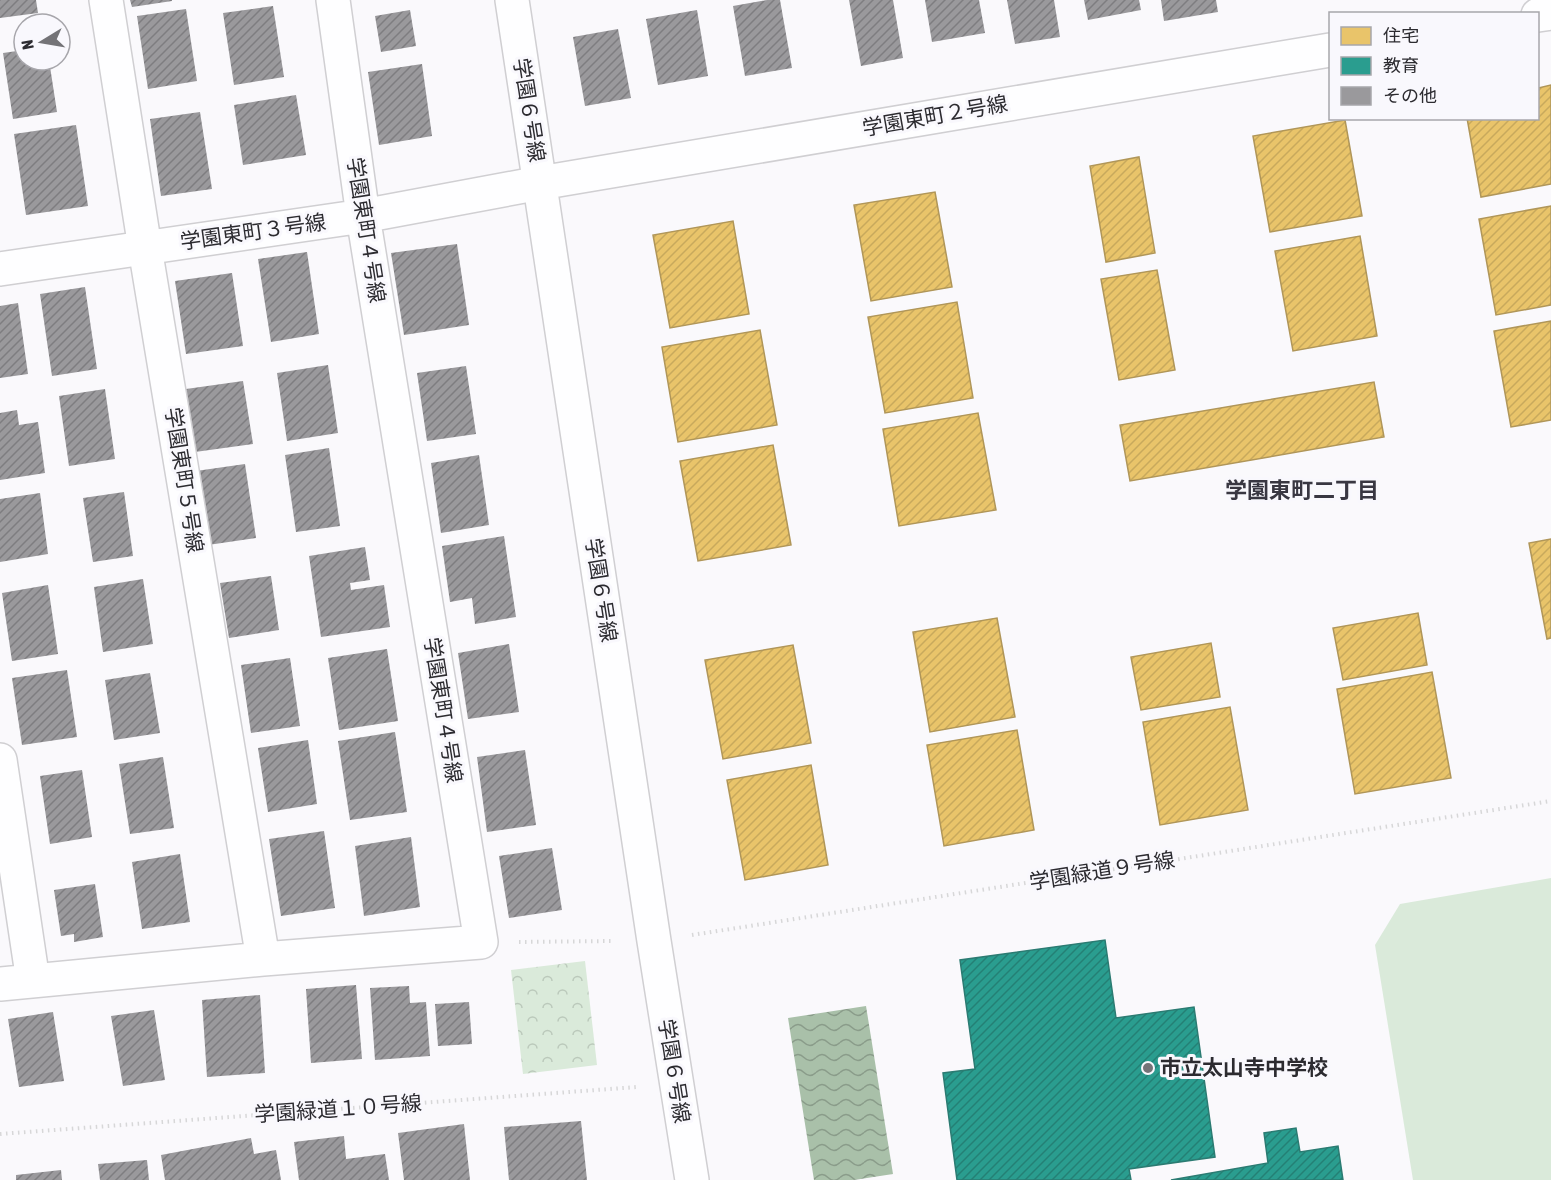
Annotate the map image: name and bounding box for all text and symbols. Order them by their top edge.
north arrow [12,12,72,72]
legend [1329,12,1539,120]
text: 住宅 [1383,25,1419,46]
text: N [18,39,37,51]
text: 教育 [1383,55,1419,76]
street label: 学園６号線 [510,56,550,164]
text: その他 [1383,85,1437,106]
street label: 学園東町２号線 [860,90,1009,140]
street label: 学園東町４号線 [344,155,390,304]
street label: 学園東町３号線 [178,209,327,253]
street label: 学園東町５号線 [162,405,208,554]
district label: 学園東町二丁目 [1225,477,1379,503]
street label: 学園６号線 [582,536,622,644]
street label: 学園東町４号線 [421,635,467,784]
street label: 学園緑道９号線 [1027,847,1176,893]
street label: 学園６号線 [655,1017,695,1125]
place label: 市立太山寺中学校 [1160,1055,1328,1079]
marker: 市立太山寺中学校 [1141,1061,1155,1075]
street label: 学園緑道１０号線 [253,1090,423,1126]

